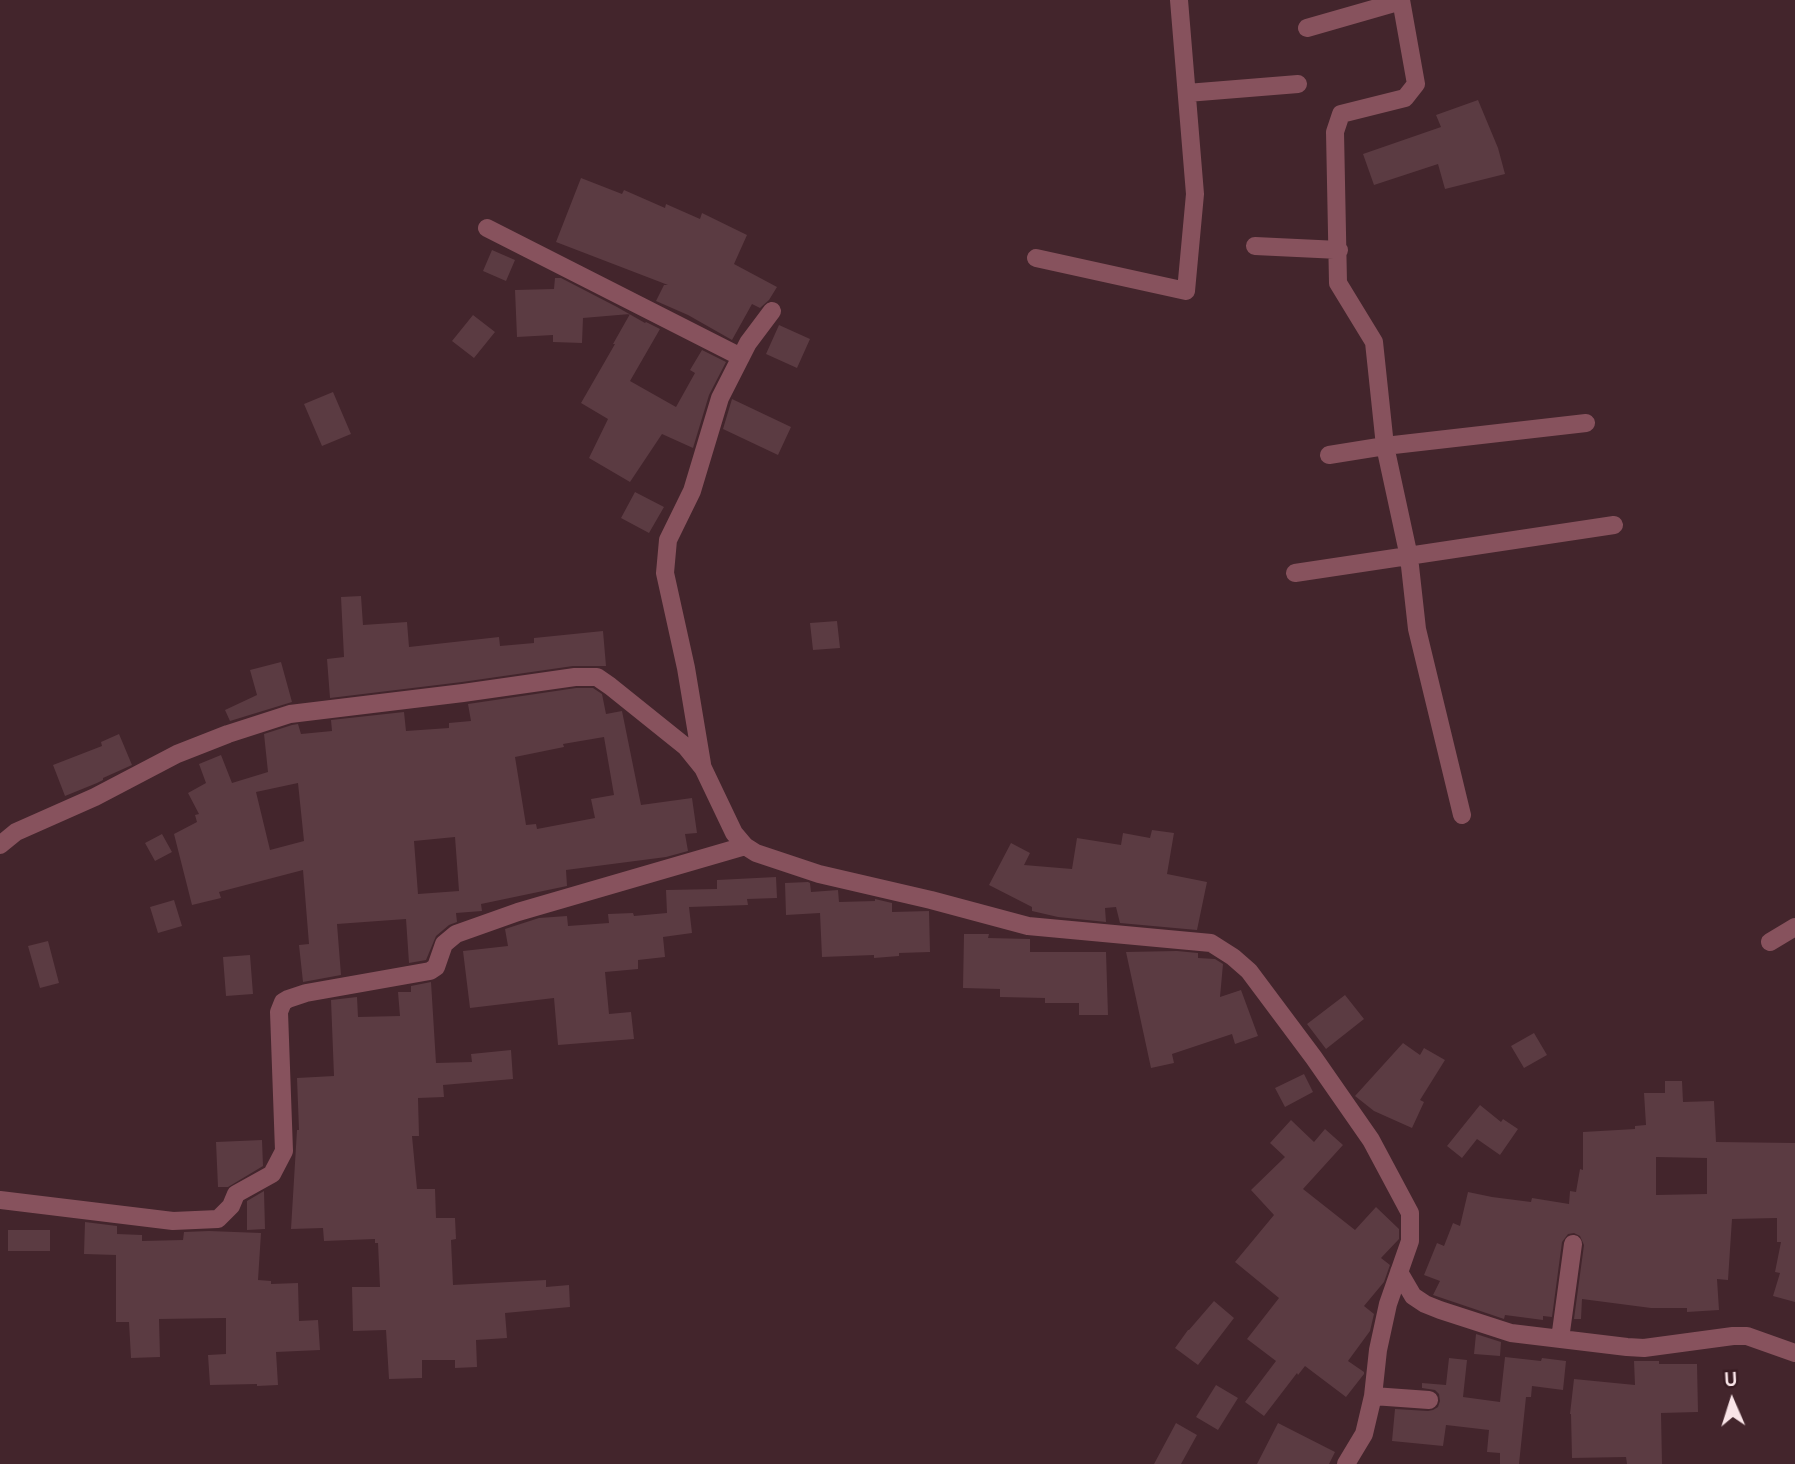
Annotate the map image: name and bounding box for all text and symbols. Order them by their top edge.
north arrow [1697,1366,1767,1436]
text: U [1724,1367,1738,1392]

